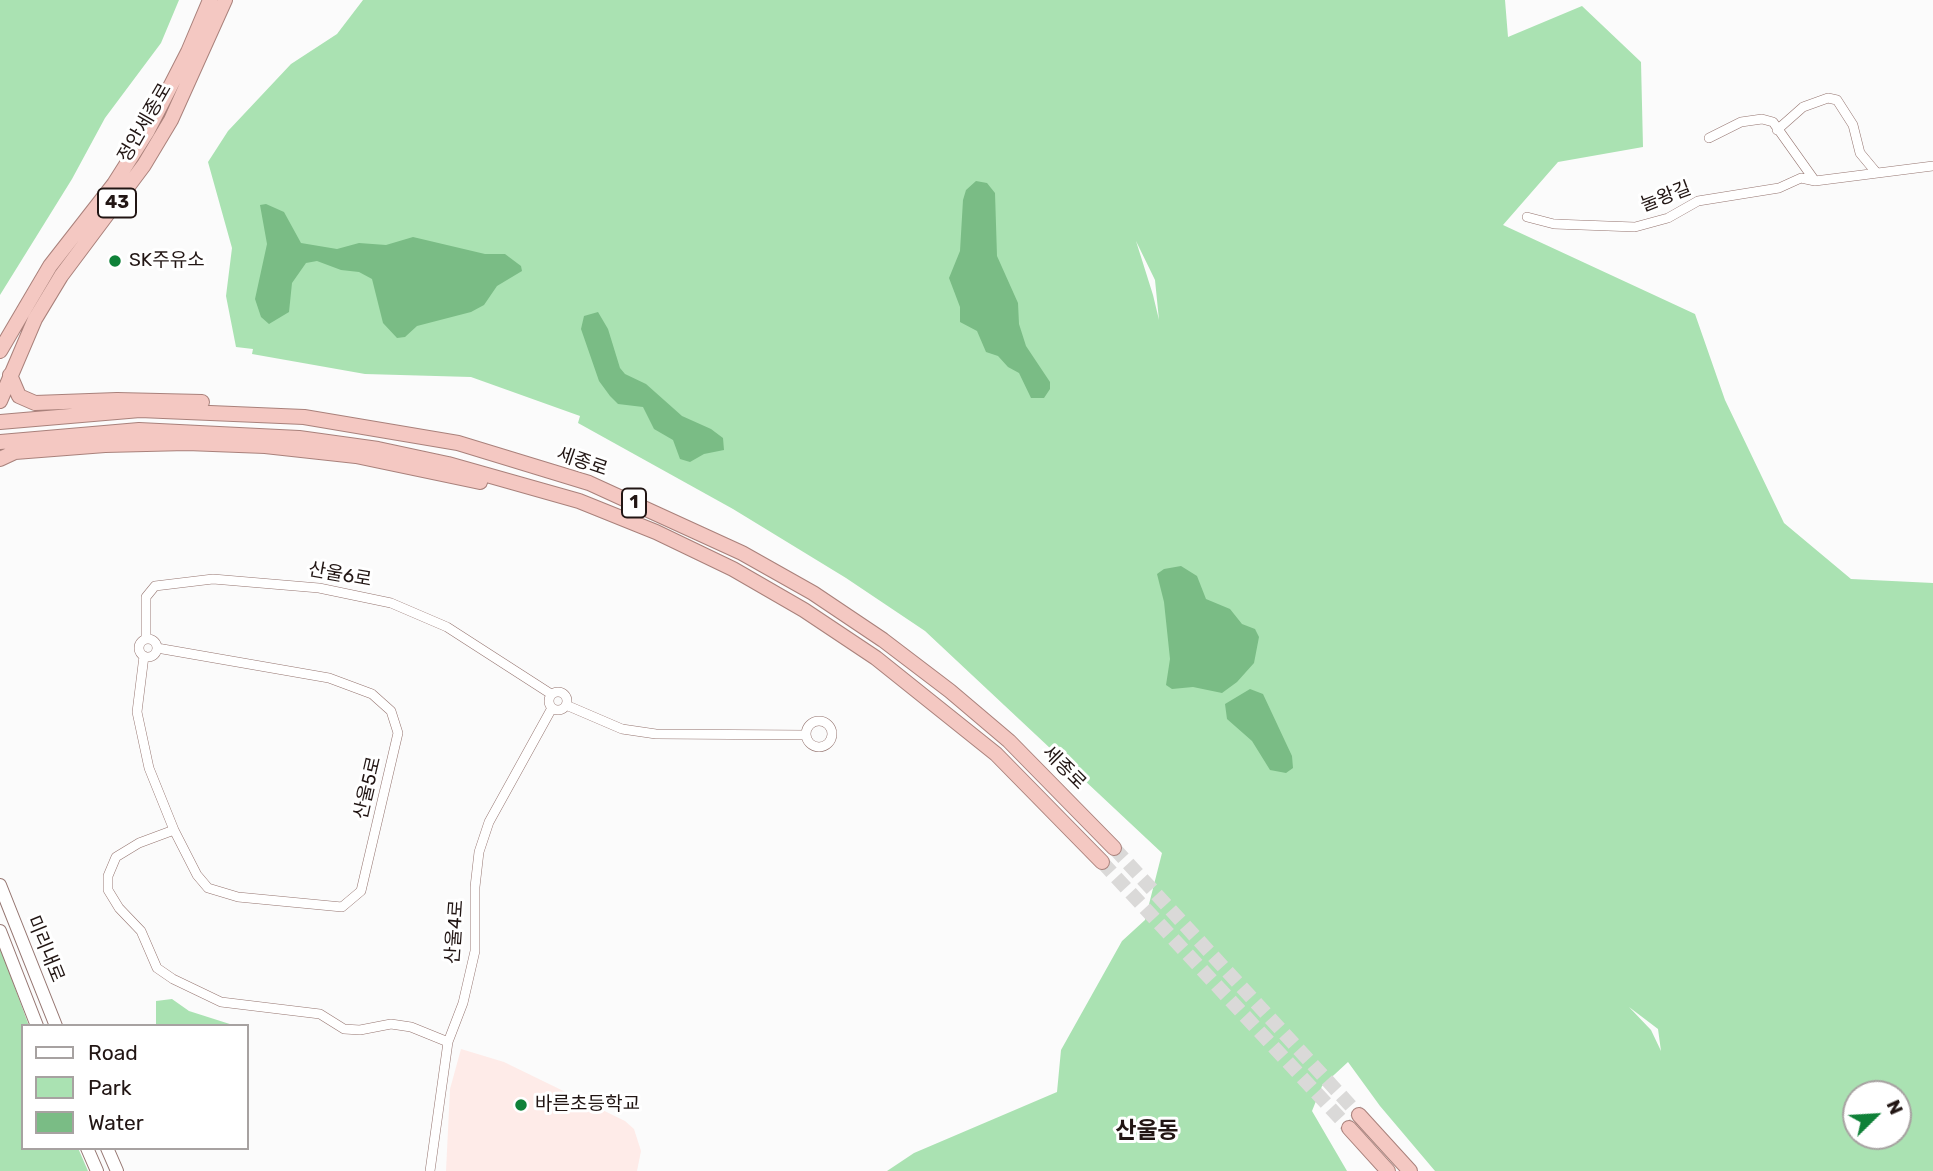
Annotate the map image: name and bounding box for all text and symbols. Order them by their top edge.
street label: 정안세종로 [113,79,177,167]
street label: 눌왕길 [1637,177,1695,217]
road number: 43 [98,188,136,218]
place label: SK주유소 [129,250,205,272]
marker: SK주유소 [107,253,123,269]
street label: 세종로 [553,443,611,481]
road number: 1 [622,489,646,518]
street label: 산울6로 [307,558,373,592]
street label: 세종로 [1037,741,1091,795]
street label: 산울5로 [350,754,386,822]
street label: 산울4로 [441,899,469,965]
street label: 미리내로 [21,912,69,986]
legend [21,1024,248,1150]
text: Road [88,1040,138,1065]
text: Park [88,1075,132,1100]
north arrow [1842,1080,1912,1150]
place label: 바른초등학교 [535,1094,640,1116]
text: N [1882,1096,1908,1118]
marker: 바른초등학교 [513,1097,529,1113]
text: Water [88,1110,144,1135]
district label: 산울동 [1115,1117,1179,1145]

